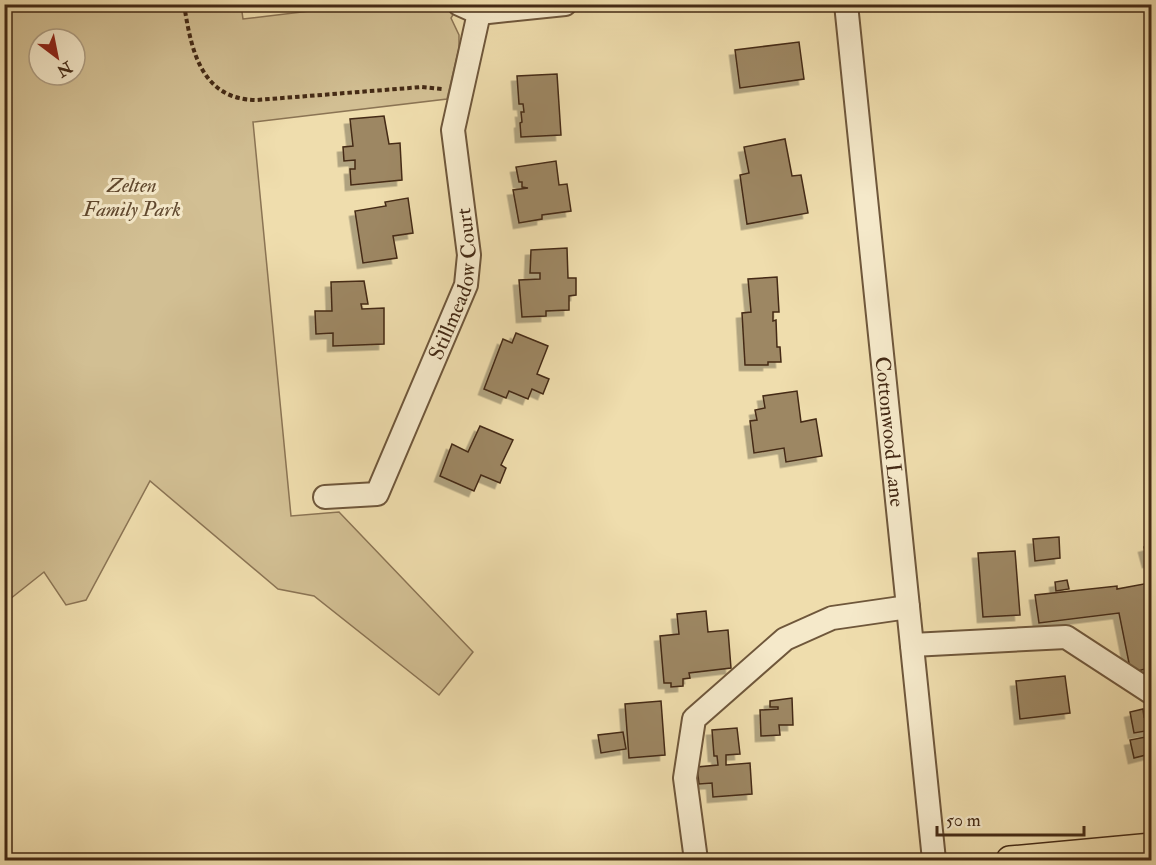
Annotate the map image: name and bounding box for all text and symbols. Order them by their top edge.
north arrow [27,27,87,87]
text: N [52,56,77,82]
park label: Zelten Family Park [82,172,181,223]
street label: Stillmeadow Court [422,206,483,364]
street label: Cottonwood Lane [869,355,911,508]
scale bar [937,799,1084,837]
text: 50 m [946,809,981,832]

